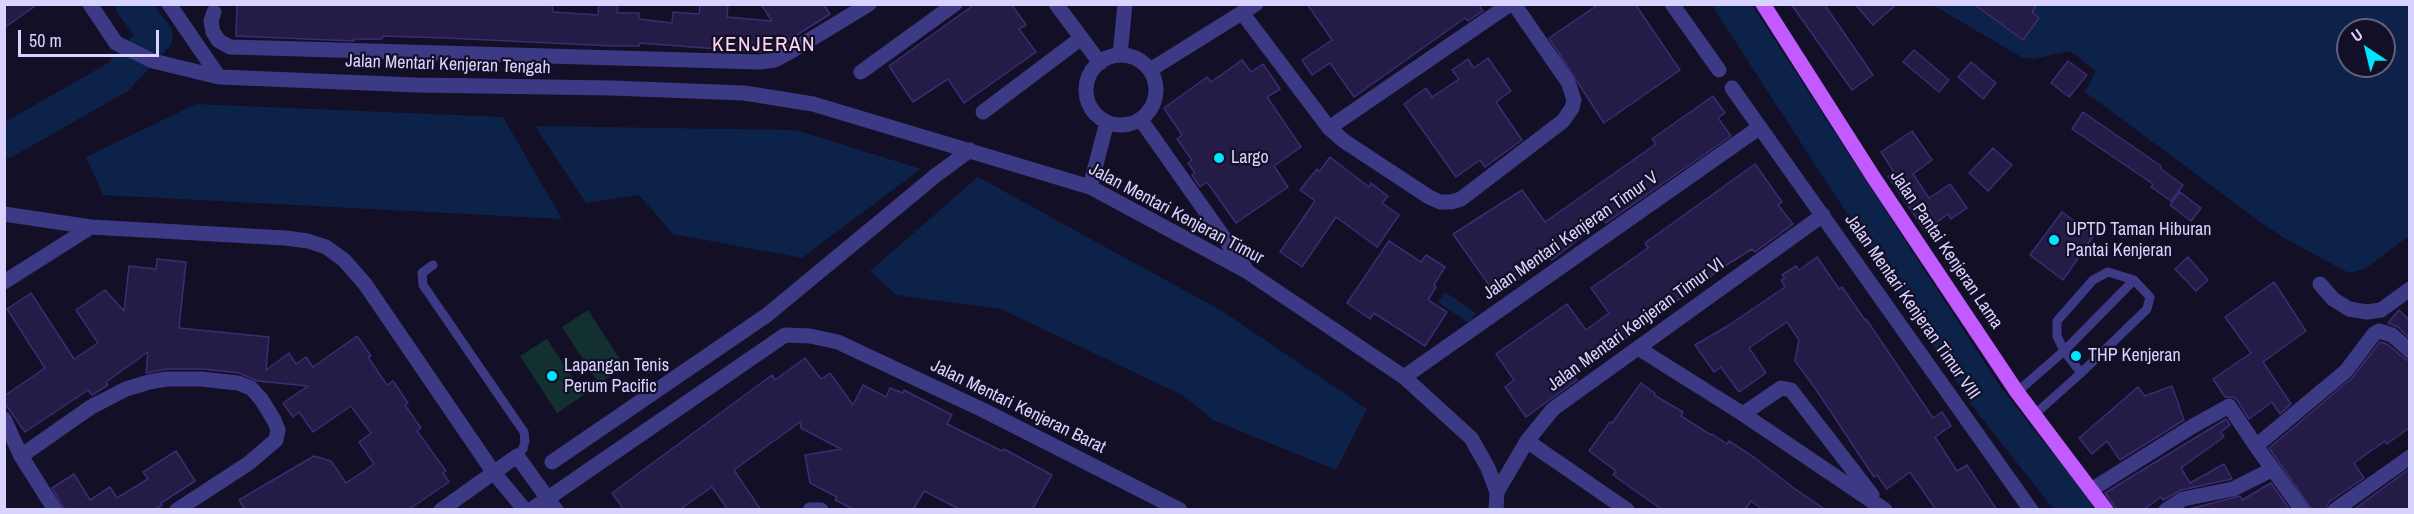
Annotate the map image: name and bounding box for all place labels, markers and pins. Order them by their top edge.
place label: Largo [1231,147,1269,169]
marker: Largo [1212,151,1226,165]
place label: UPTD Taman Hiburan Pantai Kenjeran [2066,219,2211,262]
marker: UPTD Taman Hiburan Pantai Kenjeran [2047,233,2061,247]
place label: THP Kenjeran [2088,345,2181,367]
marker: THP Kenjeran [2069,349,2083,363]
place label: Lapangan Tenis Perum Pacific [564,355,669,398]
marker: Lapangan Tenis Perum Pacific [545,369,559,383]

